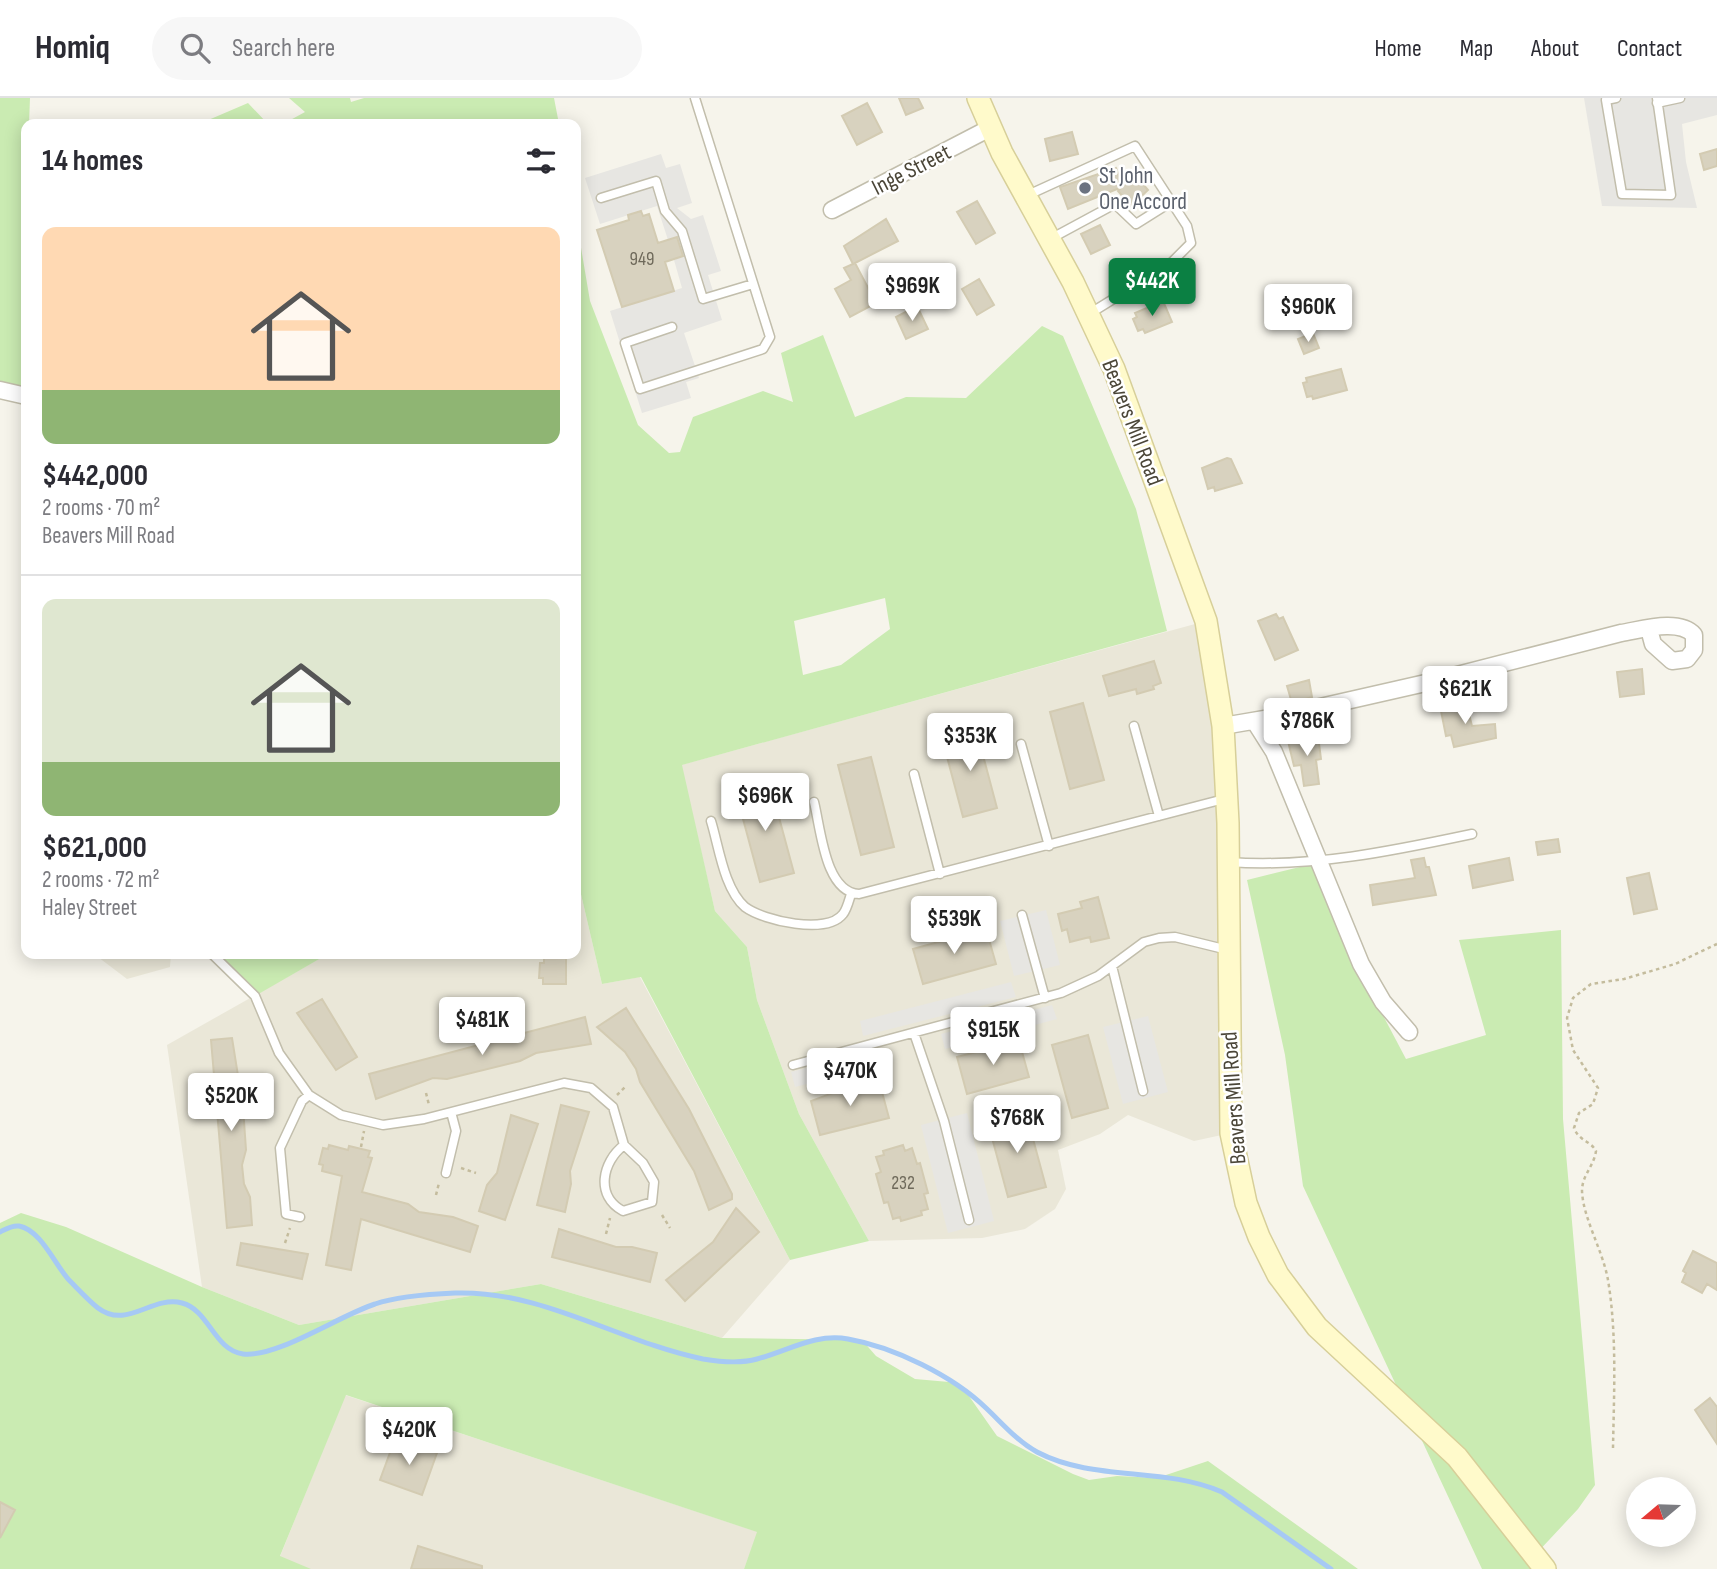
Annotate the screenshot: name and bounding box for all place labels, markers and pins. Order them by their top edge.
place label: St John One Accord [1099,162,1187,216]
marker: St John One Accord [1077,180,1093,196]
pin: $442K [1103,258,1201,318]
pin: $969K [863,264,961,323]
pin: $960K [1259,285,1357,344]
pin: $621K [1416,666,1514,726]
pin: $786K [1258,698,1356,758]
pin: $353K [921,714,1019,773]
pin: $696K [716,774,814,833]
pin: $539K [905,896,1003,956]
pin: $481K [433,998,531,1057]
pin: $915K [944,1007,1042,1067]
pin: $470K [801,1048,899,1108]
pin: $520K [182,1074,280,1133]
pin: $768K [968,1096,1066,1155]
pin: $420K [360,1408,458,1467]

